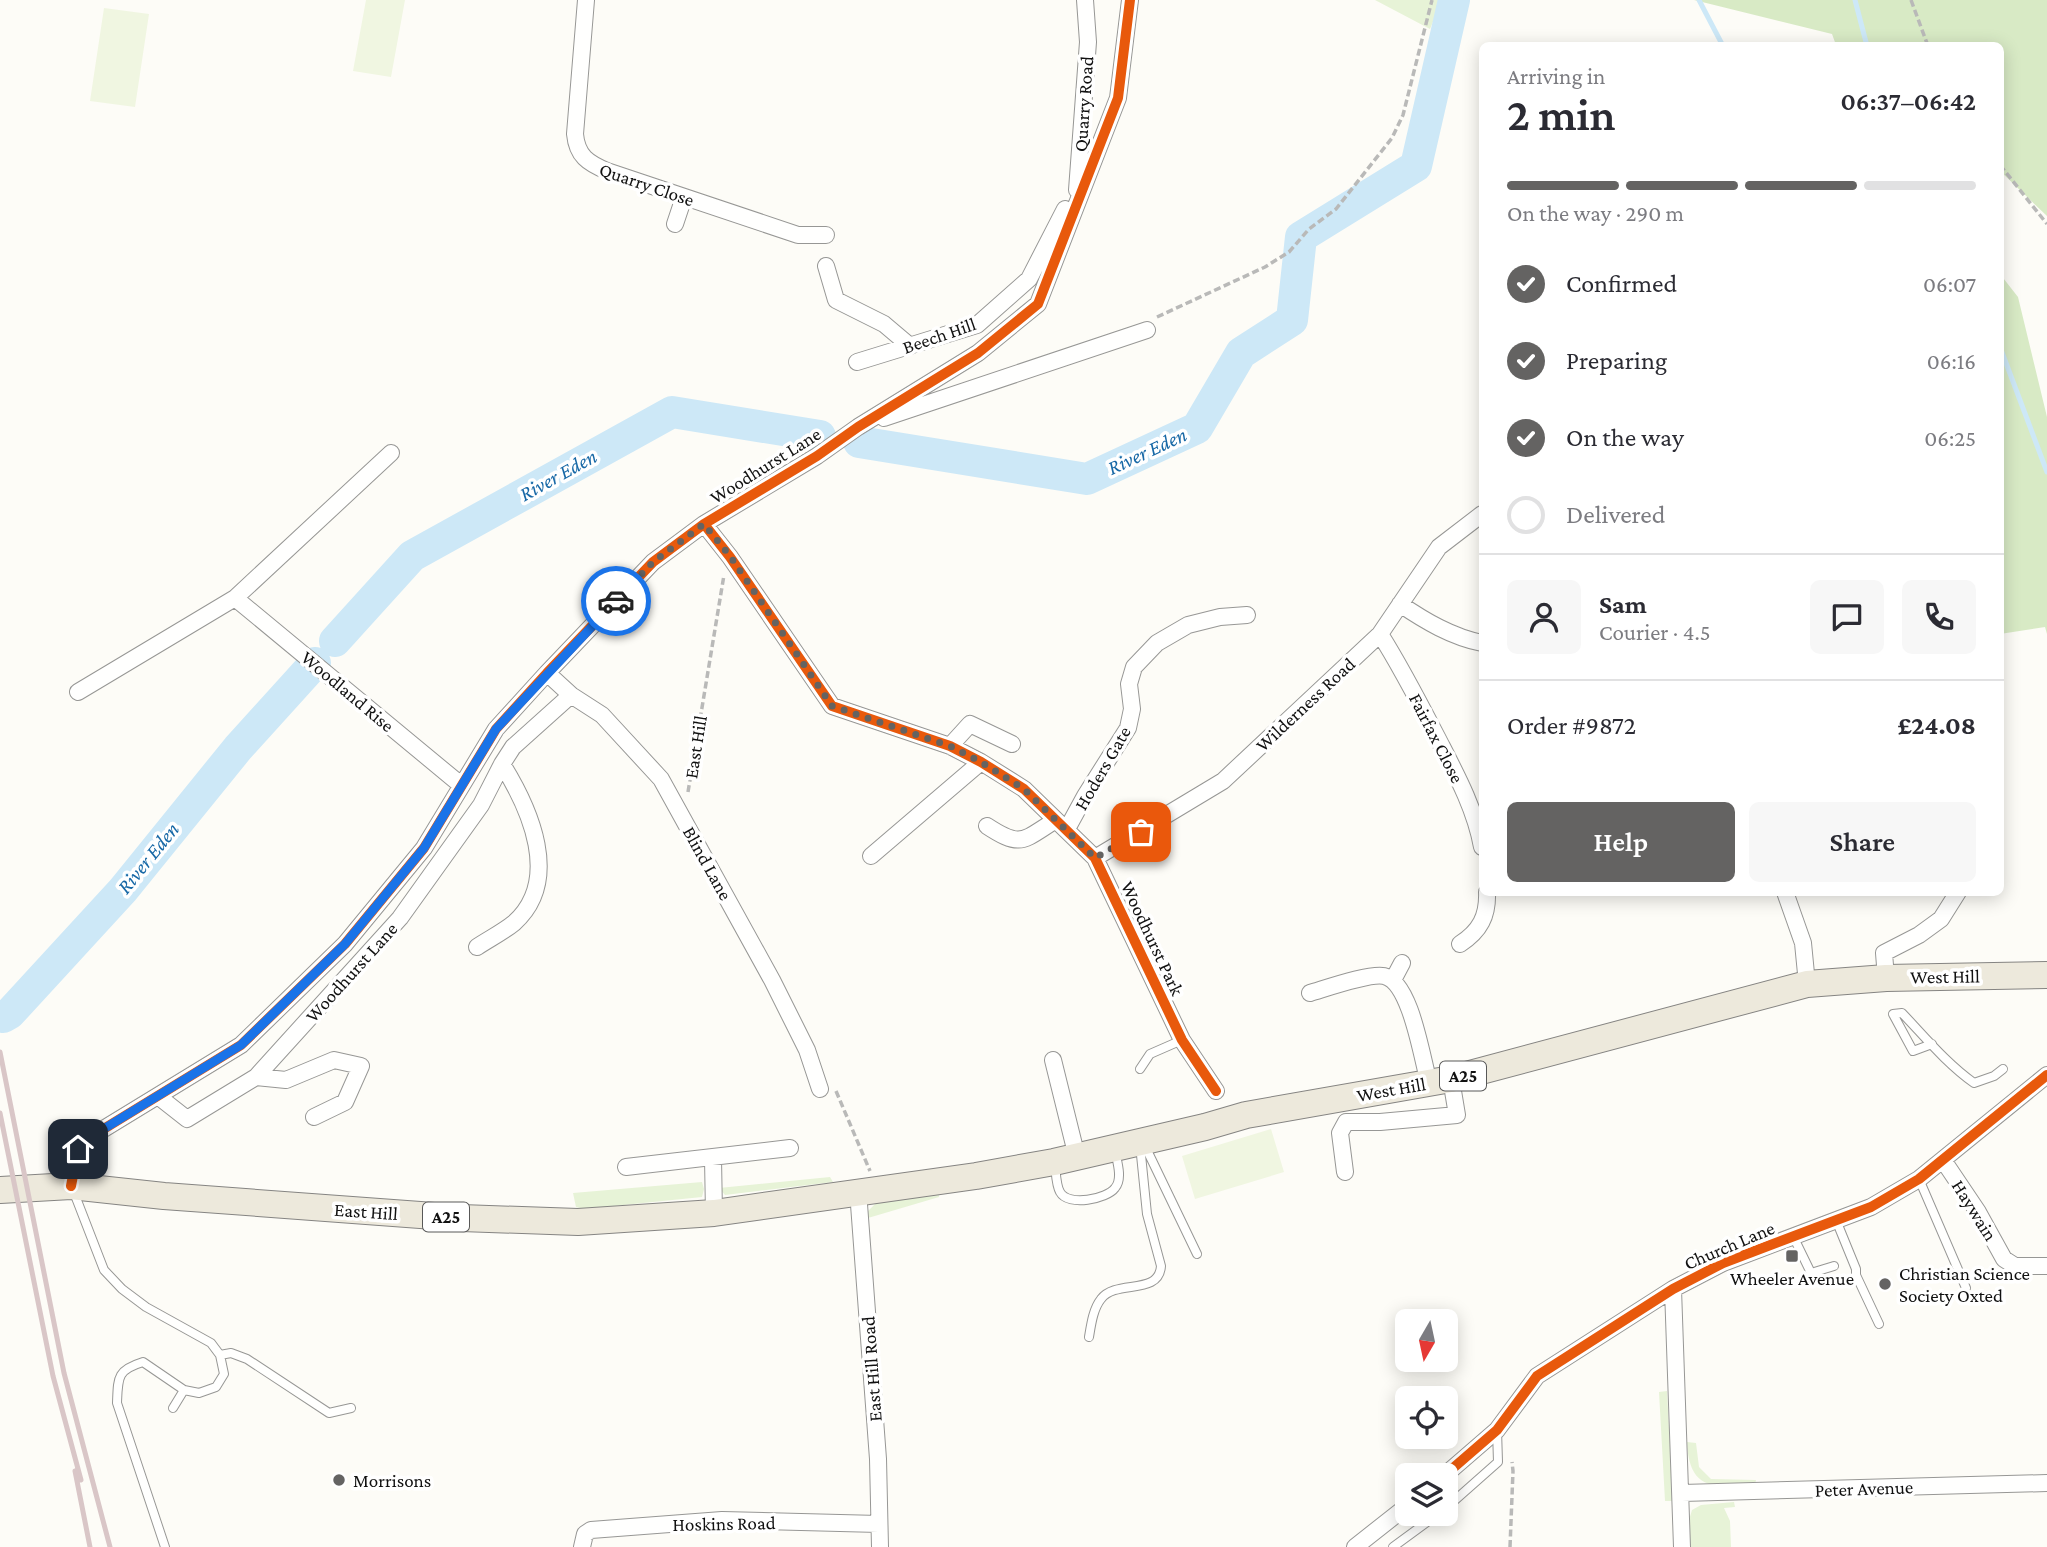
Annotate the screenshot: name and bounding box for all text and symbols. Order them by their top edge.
street label: Quarry Road [1070,55,1097,153]
text: Arriving in [1507,63,1605,89]
text: 06:37–06:42 [1840,87,1976,116]
text: 2 min [1507,89,1615,140]
street label: Quarry Close [597,158,697,211]
text: On the way · 290 m [1507,200,1684,226]
icon: check [1507,265,1545,303]
text: Confirmed [1566,269,1677,298]
text: 06:07 [1923,271,1976,297]
street label: Beech Hill [900,313,979,358]
icon: check [1507,342,1545,380]
text: Preparing [1566,346,1667,375]
text: 06:16 [1927,348,1976,374]
icon: check [1507,419,1545,457]
water label: River Eden [1103,422,1191,480]
street label: Woodhurst Lane [706,423,824,508]
text: On the way [1566,423,1684,452]
text: 06:25 [1924,425,1976,451]
water label: River Eden [515,444,601,506]
text: Delivered [1566,500,1665,529]
courier [581,566,651,636]
button: person [1507,580,1581,654]
button: chat [1810,580,1884,654]
button: phone [1902,580,1976,654]
icon: car [597,582,635,620]
text: Sam [1599,590,1647,619]
text: Courier · 4.5 [1599,619,1711,645]
street label: Woodland Rise [297,647,398,736]
street label: Wilderness Road [1251,653,1359,756]
street label: Fairfax Close [1405,690,1468,787]
text: Order #9872 [1507,711,1636,740]
text: £24.08 [1898,711,1976,740]
street label: East Hill [680,714,711,780]
street label: Hoders Gate [1070,723,1135,814]
pin [1111,802,1171,862]
button: Help [1507,802,1735,882]
button: Share [1749,802,1976,882]
icon: bag [1122,813,1160,851]
water label: River Eden [112,817,184,899]
street label: Blind Lane [679,823,736,904]
street label: Woodhurst Park [1117,878,1189,999]
street label: Woodhurst Lane [301,918,402,1026]
street label: West Hill [1910,965,1980,988]
road number: A25 [1440,1062,1486,1091]
street label: West Hill [1355,1073,1427,1106]
pin [48,1119,108,1179]
icon: home [59,1130,97,1168]
street label: Haywain [1948,1176,2001,1245]
street label: East Hill [333,1199,399,1224]
road number: A25 [423,1202,469,1232]
street label: Church Lane [1681,1217,1778,1274]
marker: Wheeler Avenue [1784,1248,1800,1264]
place label: Christian Science Society Oxted [1899,1263,2030,1306]
place label: Wheeler Avenue [1730,1268,1854,1289]
marker: Christian Science Society Oxted [1877,1276,1893,1292]
north arrow [1395,1309,1458,1372]
map controls [1395,1309,1458,1526]
street label: East Hill Road [857,1315,886,1423]
button: locate [1395,1386,1458,1449]
button: layers [1395,1463,1458,1526]
place label: Morrisons [353,1470,431,1491]
marker: Morrisons [331,1472,347,1488]
street label: Peter Avenue [1815,1476,1914,1501]
street label: Hoskins Road [672,1512,776,1535]

